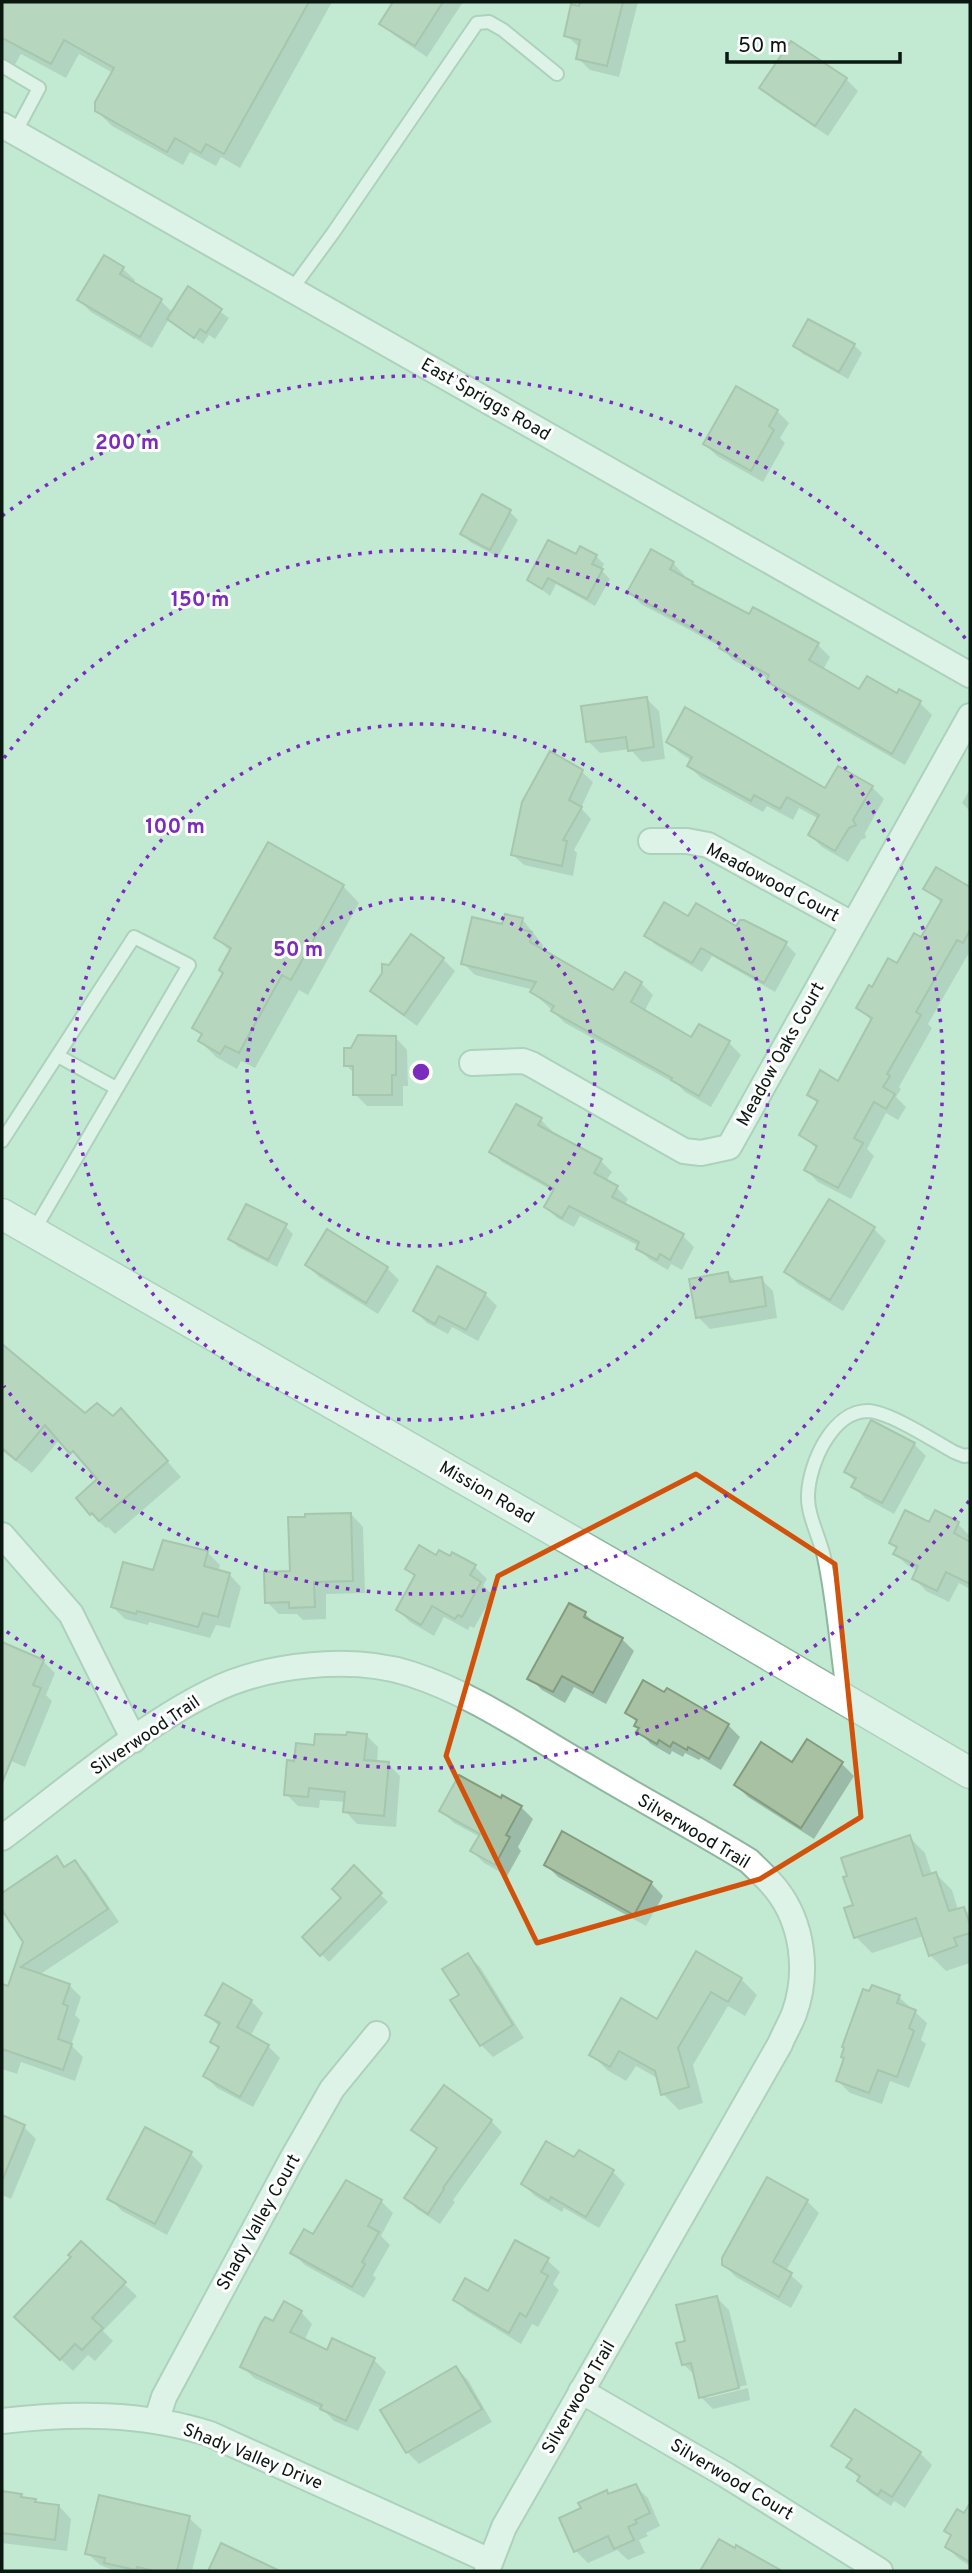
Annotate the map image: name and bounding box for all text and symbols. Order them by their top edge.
scale bar [727,21,900,65]
text: 50 m [738,33,787,60]
street label: East Spriggs Road [416,354,554,447]
text: 200 m [95,430,159,457]
text: 150 m [171,587,229,614]
text: 100 m [145,814,205,841]
street label: Meadowood Court [702,839,843,928]
text: 50 m [273,937,323,964]
street label: Meadow Oaks Court [732,979,830,1131]
centre of rings [409,1060,433,1084]
street label: Mission Road [434,1457,538,1530]
street label: Silverwood Trail [87,1691,205,1781]
street label: Silverwood Trail [633,1790,754,1875]
street label: Shady Valley Court [212,2150,306,2295]
street label: Silverwood Trail [537,2337,621,2459]
street label: Shady Valley Drive [179,2419,326,2496]
street label: Silverwood Court [665,2434,797,2526]

